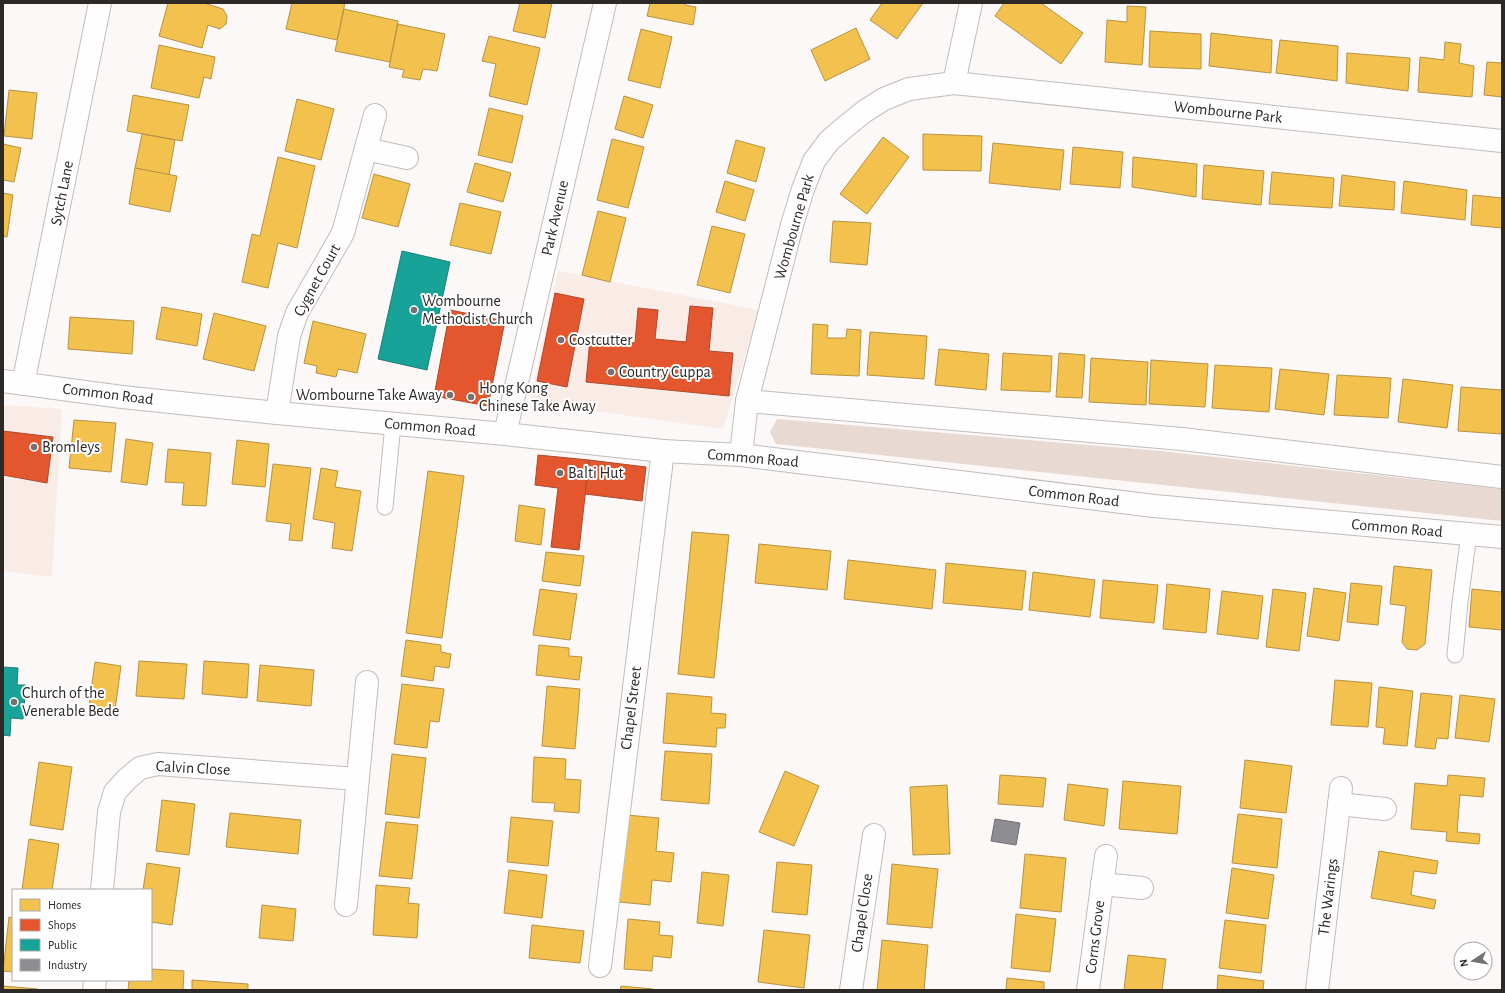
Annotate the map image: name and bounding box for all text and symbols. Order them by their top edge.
street label: Wombourne Park [1173,98,1284,126]
street label: Sytch Lane [48,159,77,227]
street label: Wombourne Park [771,172,817,282]
street label: Park Avenue [539,179,571,257]
street label: Cygnet Court [291,241,344,319]
place label: Wombourne Methodist Church [422,293,533,327]
marker: Wombourne Methodist Church [409,305,419,315]
place label: Costcutter [569,332,633,348]
marker: Costcutter [556,335,566,345]
place label: Country Cuppa [619,364,711,381]
marker: Country Cuppa [606,367,616,377]
street label: Common Road [62,380,154,408]
place label: Hong Kong Chinese Take Away [479,380,596,415]
place label: Wombourne Take Away [296,387,442,404]
marker: Wombourne Take Away [445,390,455,400]
marker: Hong Kong Chinese Take Away [466,392,476,402]
street label: Common Road [384,415,476,439]
place label: Bromleys [42,439,100,456]
marker: Bromleys [29,442,39,452]
street label: Common Road [707,446,799,470]
place label: Balti Hut [568,465,624,481]
marker: Balti Hut [555,468,565,478]
street label: Common Road [1028,482,1120,510]
street label: Common Road [1351,516,1443,540]
street label: Chapel Street [618,665,644,751]
place label: Church of the Venerable Bede [22,685,119,719]
marker: Church of the Venerable Bede [9,697,19,707]
street label: Calvin Close [155,758,231,778]
street label: The Warings [1315,857,1341,937]
street label: Chapel Close [849,872,875,954]
legend [12,889,152,981]
text: Homes [48,899,81,911]
street label: Corns Grove [1083,899,1107,975]
text: Shops [48,919,76,931]
text: Public [48,939,77,951]
north arrow [1453,941,1493,981]
text: N [1458,958,1470,968]
text: Industry [48,959,87,972]

